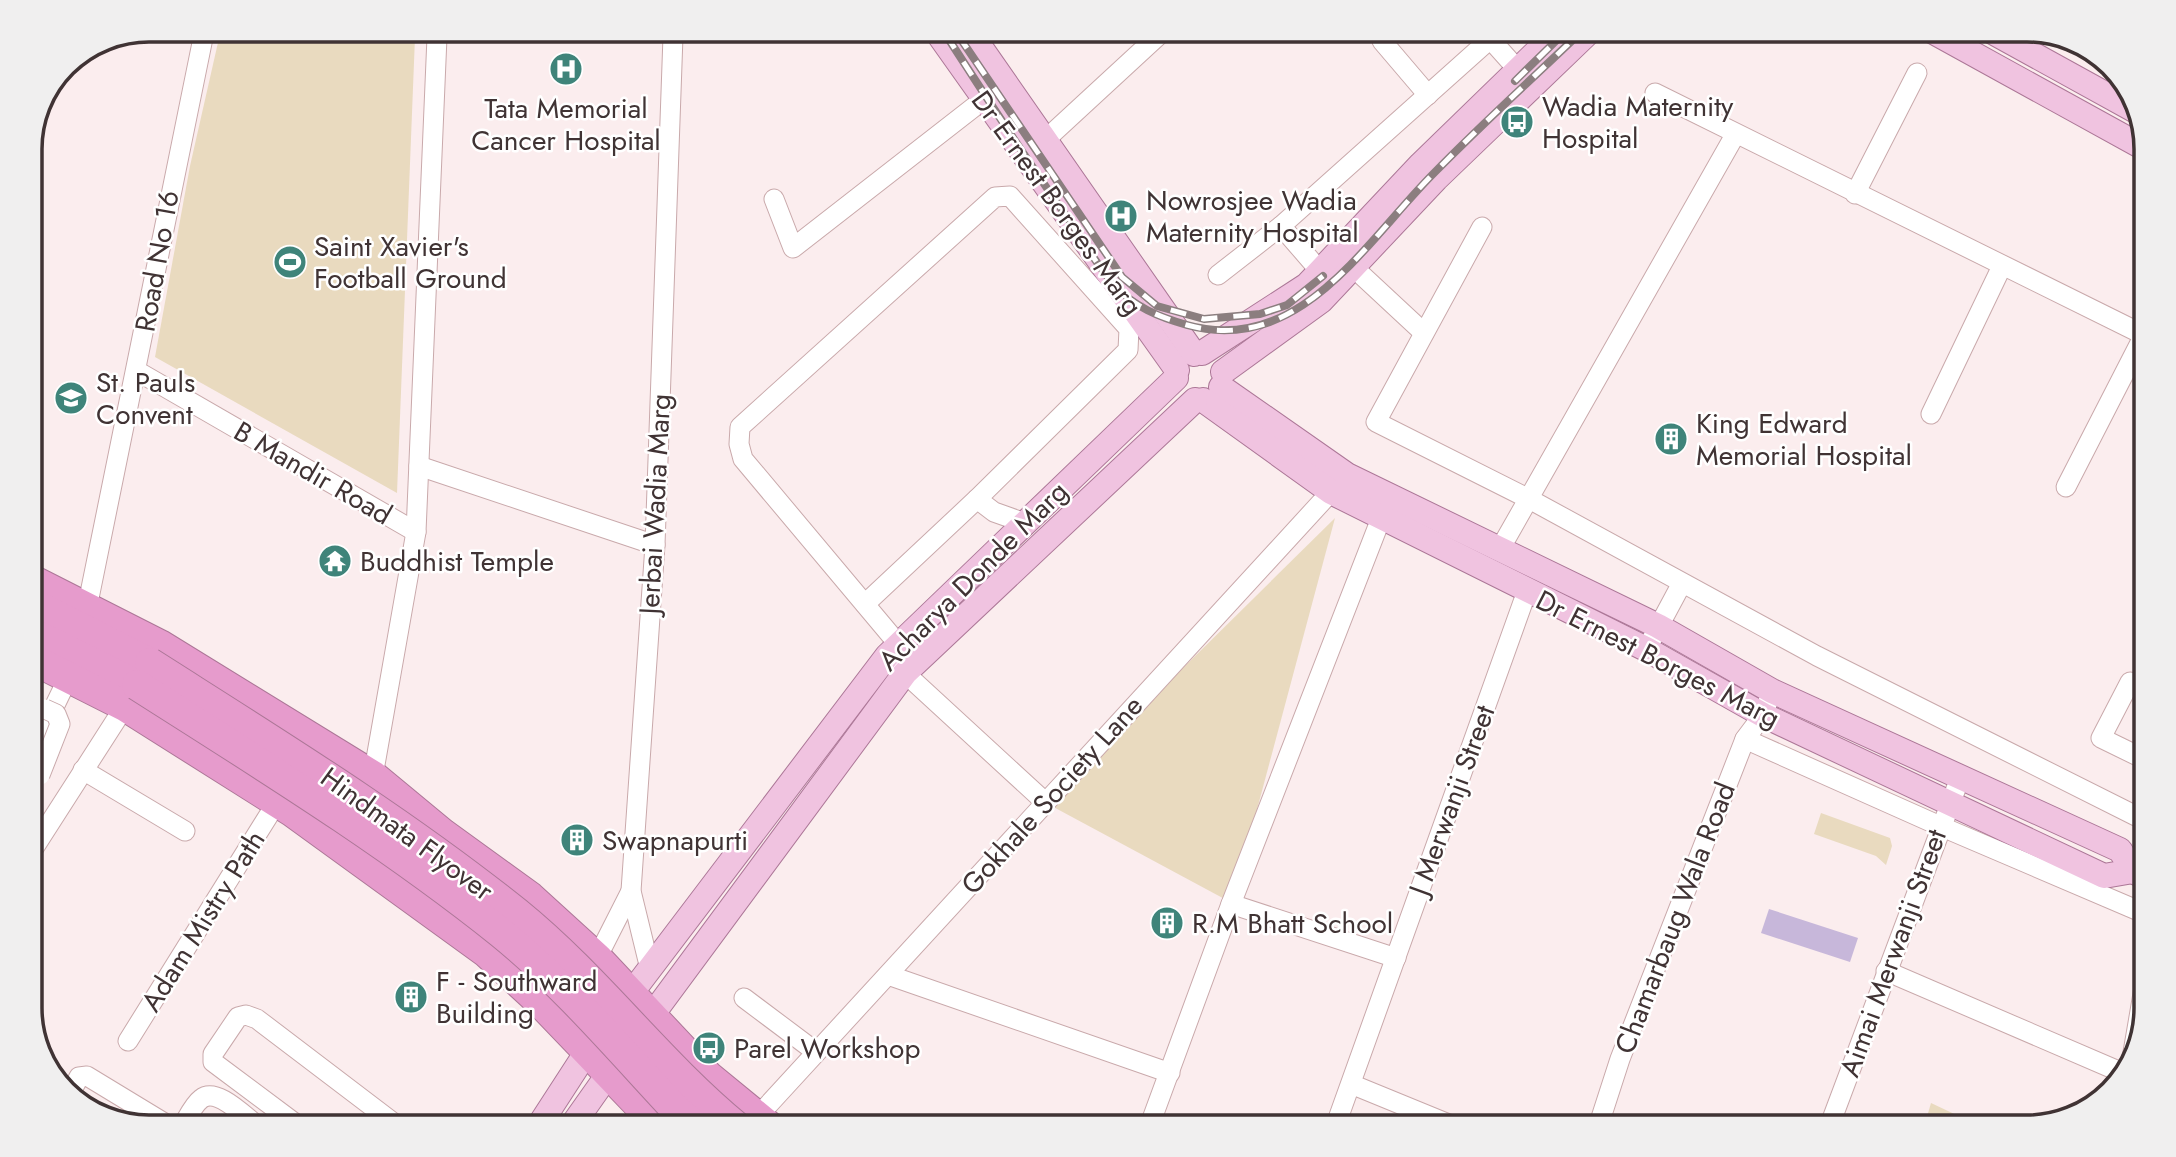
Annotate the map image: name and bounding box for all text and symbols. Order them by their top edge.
hospital icon: Tata Memorial Cancer Hospital [547,50,585,88]
street label: Dr Ernest Borges Marg [961,82,1153,324]
place label: Wadia Maternity Hospital [1542,86,1734,159]
place label: Tata Memorial Cancer Hospital [471,88,661,161]
bus stop icon: Wadia Maternity Hospital [1498,103,1536,141]
place label: Nowrosjee Wadia Maternity Hospital [1146,180,1359,253]
street label: Road No 16 [124,187,190,335]
hospital icon: Nowrosjee Wadia Maternity Hospital [1102,197,1140,235]
place label: Saint Xavier's Football Ground [314,226,507,299]
sports icon: Saint Xavier's Football Ground [271,243,309,281]
place label: St. Pauls Convent [96,362,195,435]
school or university icon: St. Pauls Convent [52,379,90,417]
street label: Jerbai Wadia Marg [629,393,681,619]
place label: King Edward Memorial Hospital [1696,403,1912,476]
street label: B Mandir Road [226,411,400,535]
building icon: King Edward Memorial Hospital [1652,420,1690,458]
street label: Acharya Donde Marg [869,472,1077,680]
place label: Buddhist Temple [360,541,554,582]
temple icon: Buddhist Temple [316,542,354,580]
street label: Dr Ernest Borges Marg [1529,580,1787,738]
street label: Gokhale Society Lane [951,686,1153,904]
street label: J Merwanji Street [1397,699,1505,904]
street label: Hindmata Flyover [312,757,502,911]
street label: Chamarbaug Wala Road [1604,776,1746,1060]
place label: Swapnapurti [602,820,748,861]
building icon: Swapnapurti [558,821,596,859]
street label: Adam Mistry Path [131,823,275,1019]
street label: Aimai Merwanji Street [1829,823,1957,1083]
place label: R.M Bhatt School [1192,903,1393,944]
building icon: R.M Bhatt School [1148,904,1186,942]
place label: F - Southward Building [436,961,597,1034]
building icon: F - Southward Building [392,978,430,1016]
place label: Parel Workshop [734,1028,920,1069]
bus stop icon: Parel Workshop [690,1029,728,1067]

